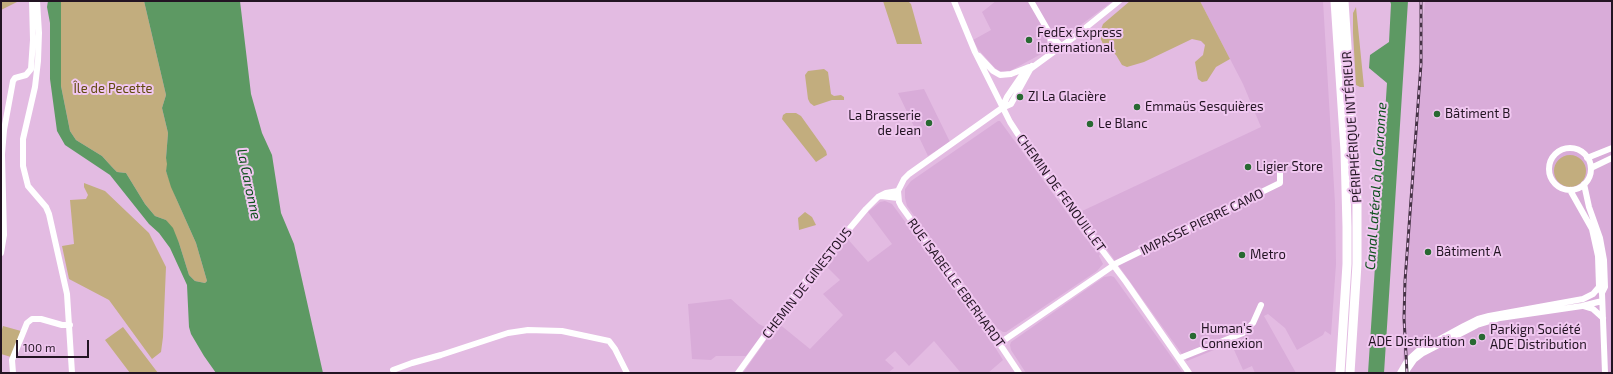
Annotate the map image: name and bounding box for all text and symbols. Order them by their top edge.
place label: FedEx Express International [1037,25,1122,56]
marker: FedEx Express International [1024,35,1034,45]
street label: PÉRIPHÉRIQUE INTÉRIEUR [1339,51,1365,203]
park label: Île de Pecette [73,81,153,97]
place label: ZI La Glacière [1028,89,1106,105]
marker: ZI La Glacière [1015,92,1025,102]
place label: Emmaüs Sesquières [1145,99,1264,115]
marker: Emmaüs Sesquières [1132,102,1142,112]
water label: Canal Latéral à la Garonne [1362,102,1390,270]
place label: Bâtiment B [1445,106,1510,122]
place label: La Brasserie de Jean [848,108,921,139]
marker: Bâtiment B [1432,109,1442,119]
place label: Le Blanc [1098,116,1148,132]
marker: La Brasserie de Jean [924,118,934,128]
marker: Le Blanc [1085,119,1095,129]
street label: CHEMIN DE FENOUILLET [1013,131,1109,255]
water label: La Garonne [233,147,265,221]
place label: Ligier Store [1256,159,1323,175]
marker: Ligier Store [1243,162,1253,172]
street label: IMPASSE PIERRE CAMO [1138,185,1266,259]
street label: RUE ISABELLE EBERHARDT [904,215,1008,351]
street label: CHEMIN DE GINESTOUS [759,224,855,342]
place label: Bâtiment A [1436,244,1501,260]
place label: Metro [1250,247,1286,263]
marker: Bâtiment A [1423,247,1433,257]
marker: Metro [1237,250,1247,260]
place label: Human's Connexion [1201,321,1263,352]
place label: Parkign Société ADE Distribution [1490,322,1587,353]
marker: Human's Connexion [1188,331,1198,341]
scale bar [18,332,91,358]
marker: Parkign Société ADE Distribution [1477,332,1487,342]
place label: ADE Distribution [1368,334,1465,350]
marker: ADE Distribution [1468,337,1478,347]
text: 100 m [23,340,55,354]

